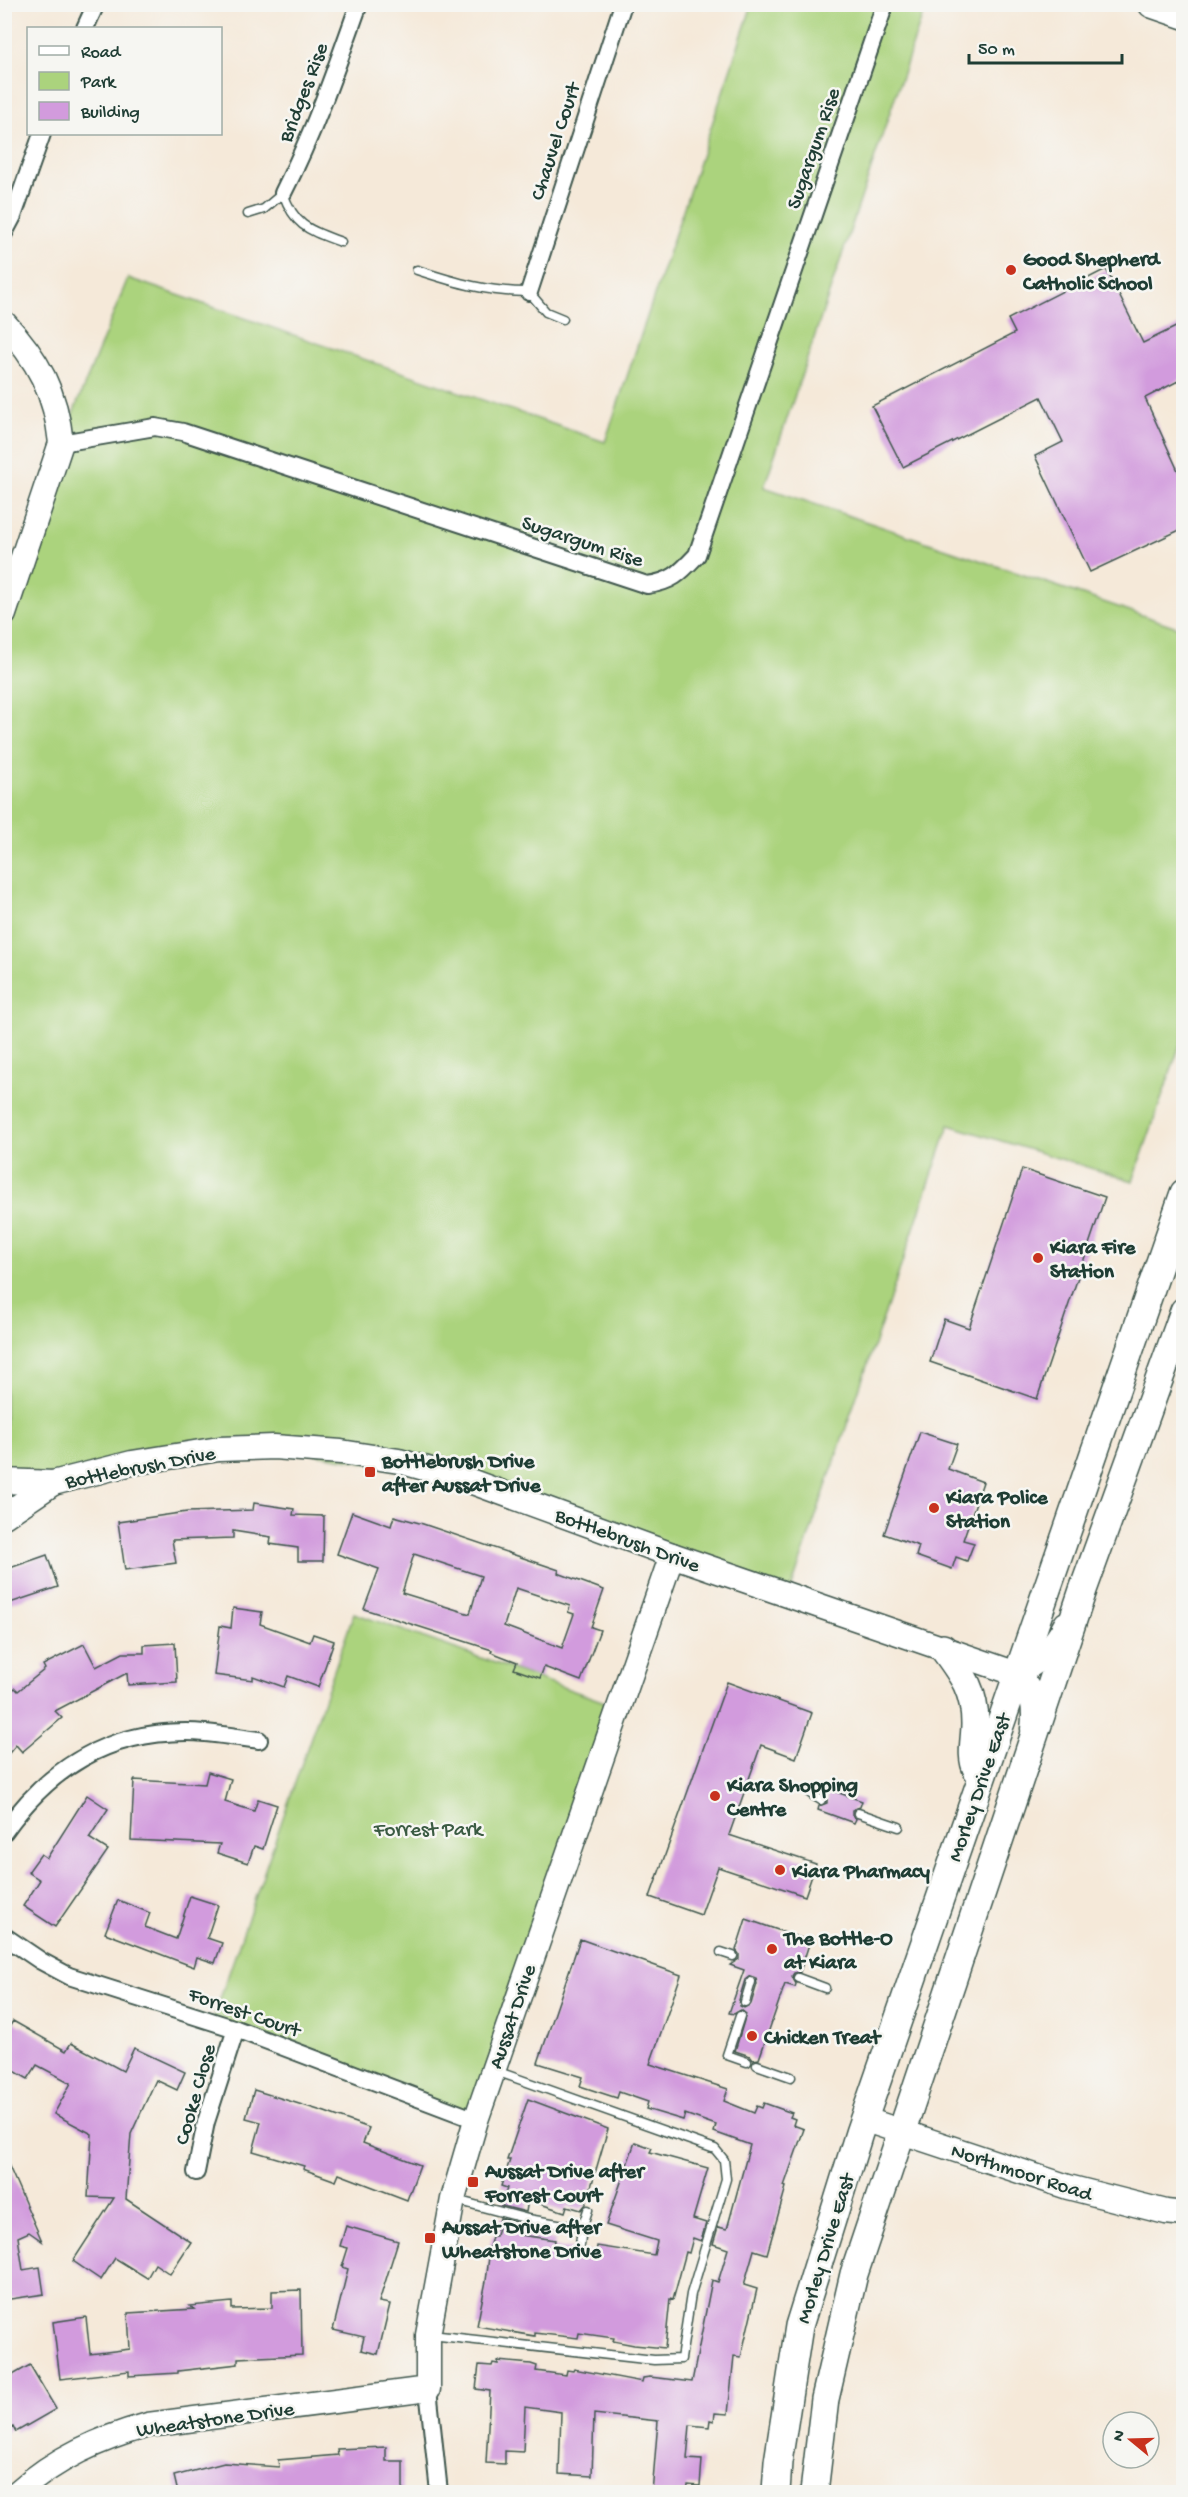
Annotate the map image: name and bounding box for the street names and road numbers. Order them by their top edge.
street label: Bridges Rise [274,39,336,148]
street label: Chauvel Court [527,78,589,204]
street label: Sugargum Rise [783,84,848,213]
street label: Sugargum Rise [518,512,647,575]
street label: Bottlebrush Drive [63,1442,219,1496]
street label: Bottlebrush Drive [550,1504,704,1580]
street label: Morley Drive East [944,1708,1019,1866]
street label: Aussat Drive [485,1961,544,2073]
street label: Forrest Court [184,1983,305,2046]
street label: Cooke Close [171,2041,224,2148]
street label: Northmoor Road [947,2140,1096,2209]
street label: Morley Drive East [793,2169,863,2327]
street label: Wheatstone Drive [135,2398,297,2445]

